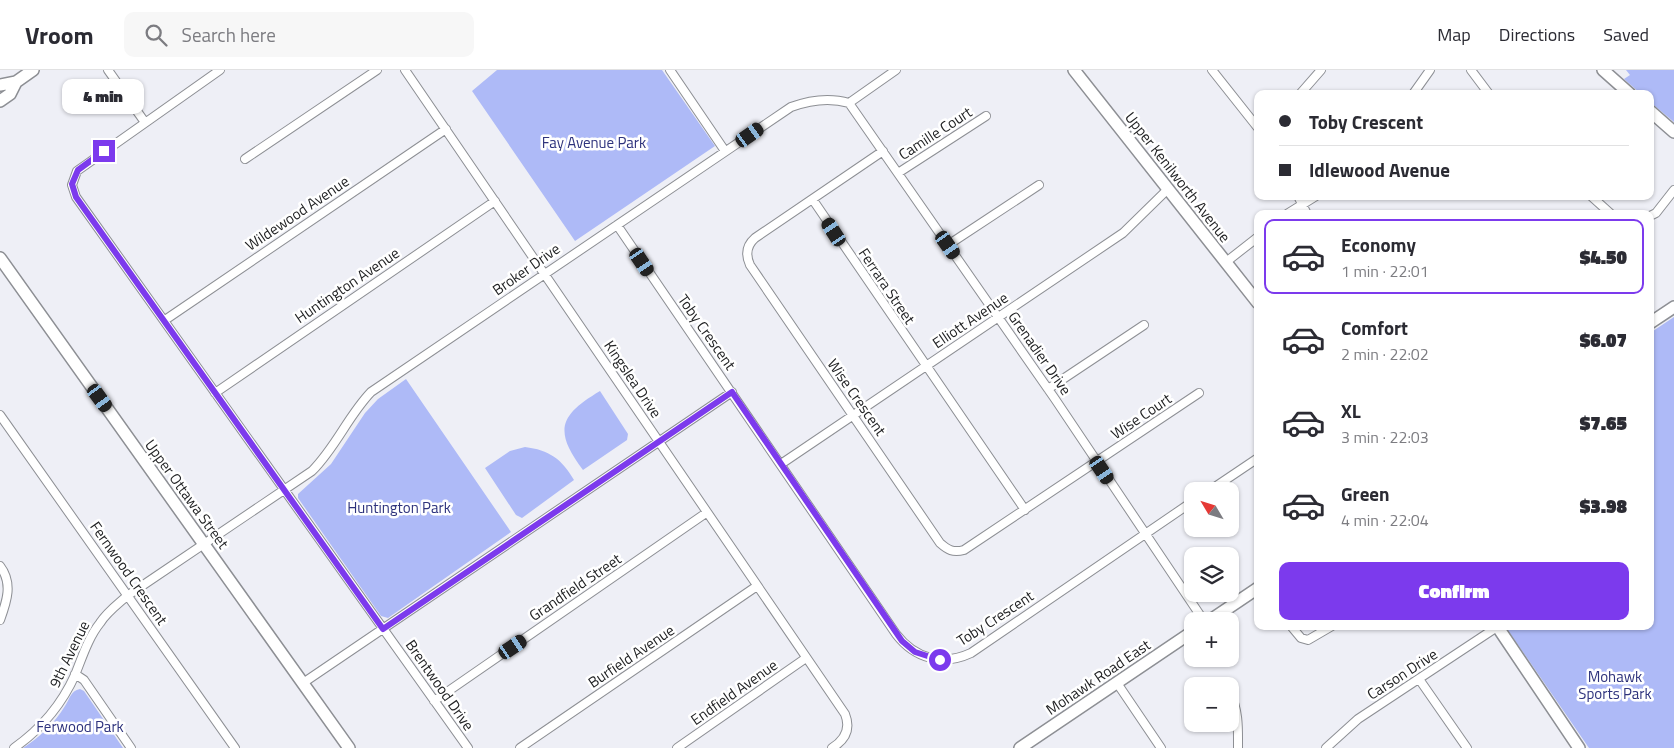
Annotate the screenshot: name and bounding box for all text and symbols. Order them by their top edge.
search box [124,12,474,57]
text: Vroom [25,17,94,53]
text: Search here [182,20,276,49]
icon: search [142,21,170,49]
text: Map [1437,21,1471,48]
text: Directions [1499,21,1575,48]
text: Saved [1603,21,1649,48]
callout: 4 min [63,78,145,114]
text: 4 min [83,84,123,108]
street label: Camille Court [894,100,977,165]
street label: Upper Kenilworth Avenue [1120,107,1236,247]
text: Toby Crescent [1309,107,1423,136]
car [733,120,766,150]
park label: Fay Avenue Park [542,131,646,154]
route end [93,140,115,162]
text: Idlewood Avenue [1309,155,1450,184]
street label: Wildewood Avenue [240,170,354,256]
car [819,215,848,249]
car [933,228,962,262]
text: Economy [1341,230,1416,259]
icon: car [1281,234,1326,279]
street label: Broker Drive [487,237,565,301]
street label: Huntington Avenue [290,241,404,329]
text: $4.50 [1580,242,1627,271]
street label: Ferrara Street [853,243,921,329]
car [627,245,656,279]
text: 1 min · 22:01 [1341,259,1429,283]
street label: Elliott Avenue [927,286,1013,354]
street label: Toby Crescent [672,289,742,375]
street label: Grenadier Drive [1003,306,1077,400]
text: Comfort [1341,313,1408,342]
icon: car [1281,317,1326,362]
text: $6.07 [1580,325,1627,354]
street label: Kingslea Drive [599,336,667,422]
text: 2 min · 22:02 [1341,342,1429,366]
street label: Wise Crescent [822,354,892,441]
car [85,381,114,415]
street label: Wise Court [1106,387,1177,445]
text: XL [1341,396,1361,425]
icon: car [1281,400,1326,445]
text: $7.65 [1580,408,1627,437]
text: 3 min · 22:03 [1341,425,1429,449]
street label: Upper Ottawa Street [139,435,235,554]
car [1087,453,1116,487]
text: Green [1341,479,1390,508]
north arrow [1184,482,1239,538]
map controls [1184,482,1239,732]
icon: car [1281,483,1326,528]
text: $3.98 [1580,491,1627,520]
park label: Huntington Park [347,496,451,519]
text: 4 min · 22:04 [1341,508,1429,532]
street label: Fernwood Crescent [85,517,174,630]
street label: Grandfield Street [524,547,626,626]
button: layers [1184,547,1239,602]
button: Confirm [1279,562,1629,620]
street label: Toby Crescent [952,584,1039,652]
button: + [1184,612,1239,667]
street label: 9th Avenue [43,617,95,691]
street label: Burfield Avenue [583,619,679,693]
car [496,632,529,662]
street label: Mohawk Road East [1041,633,1156,721]
street label: Brentwood Drive [400,635,480,735]
street label: Carson Drive [1362,643,1442,705]
route start [929,649,951,671]
street label: Endfield Avenue [686,653,782,731]
park label: Mohawk Sports Park [1578,665,1652,705]
button: − [1184,677,1239,732]
park label: Ferwood Park [36,715,124,738]

